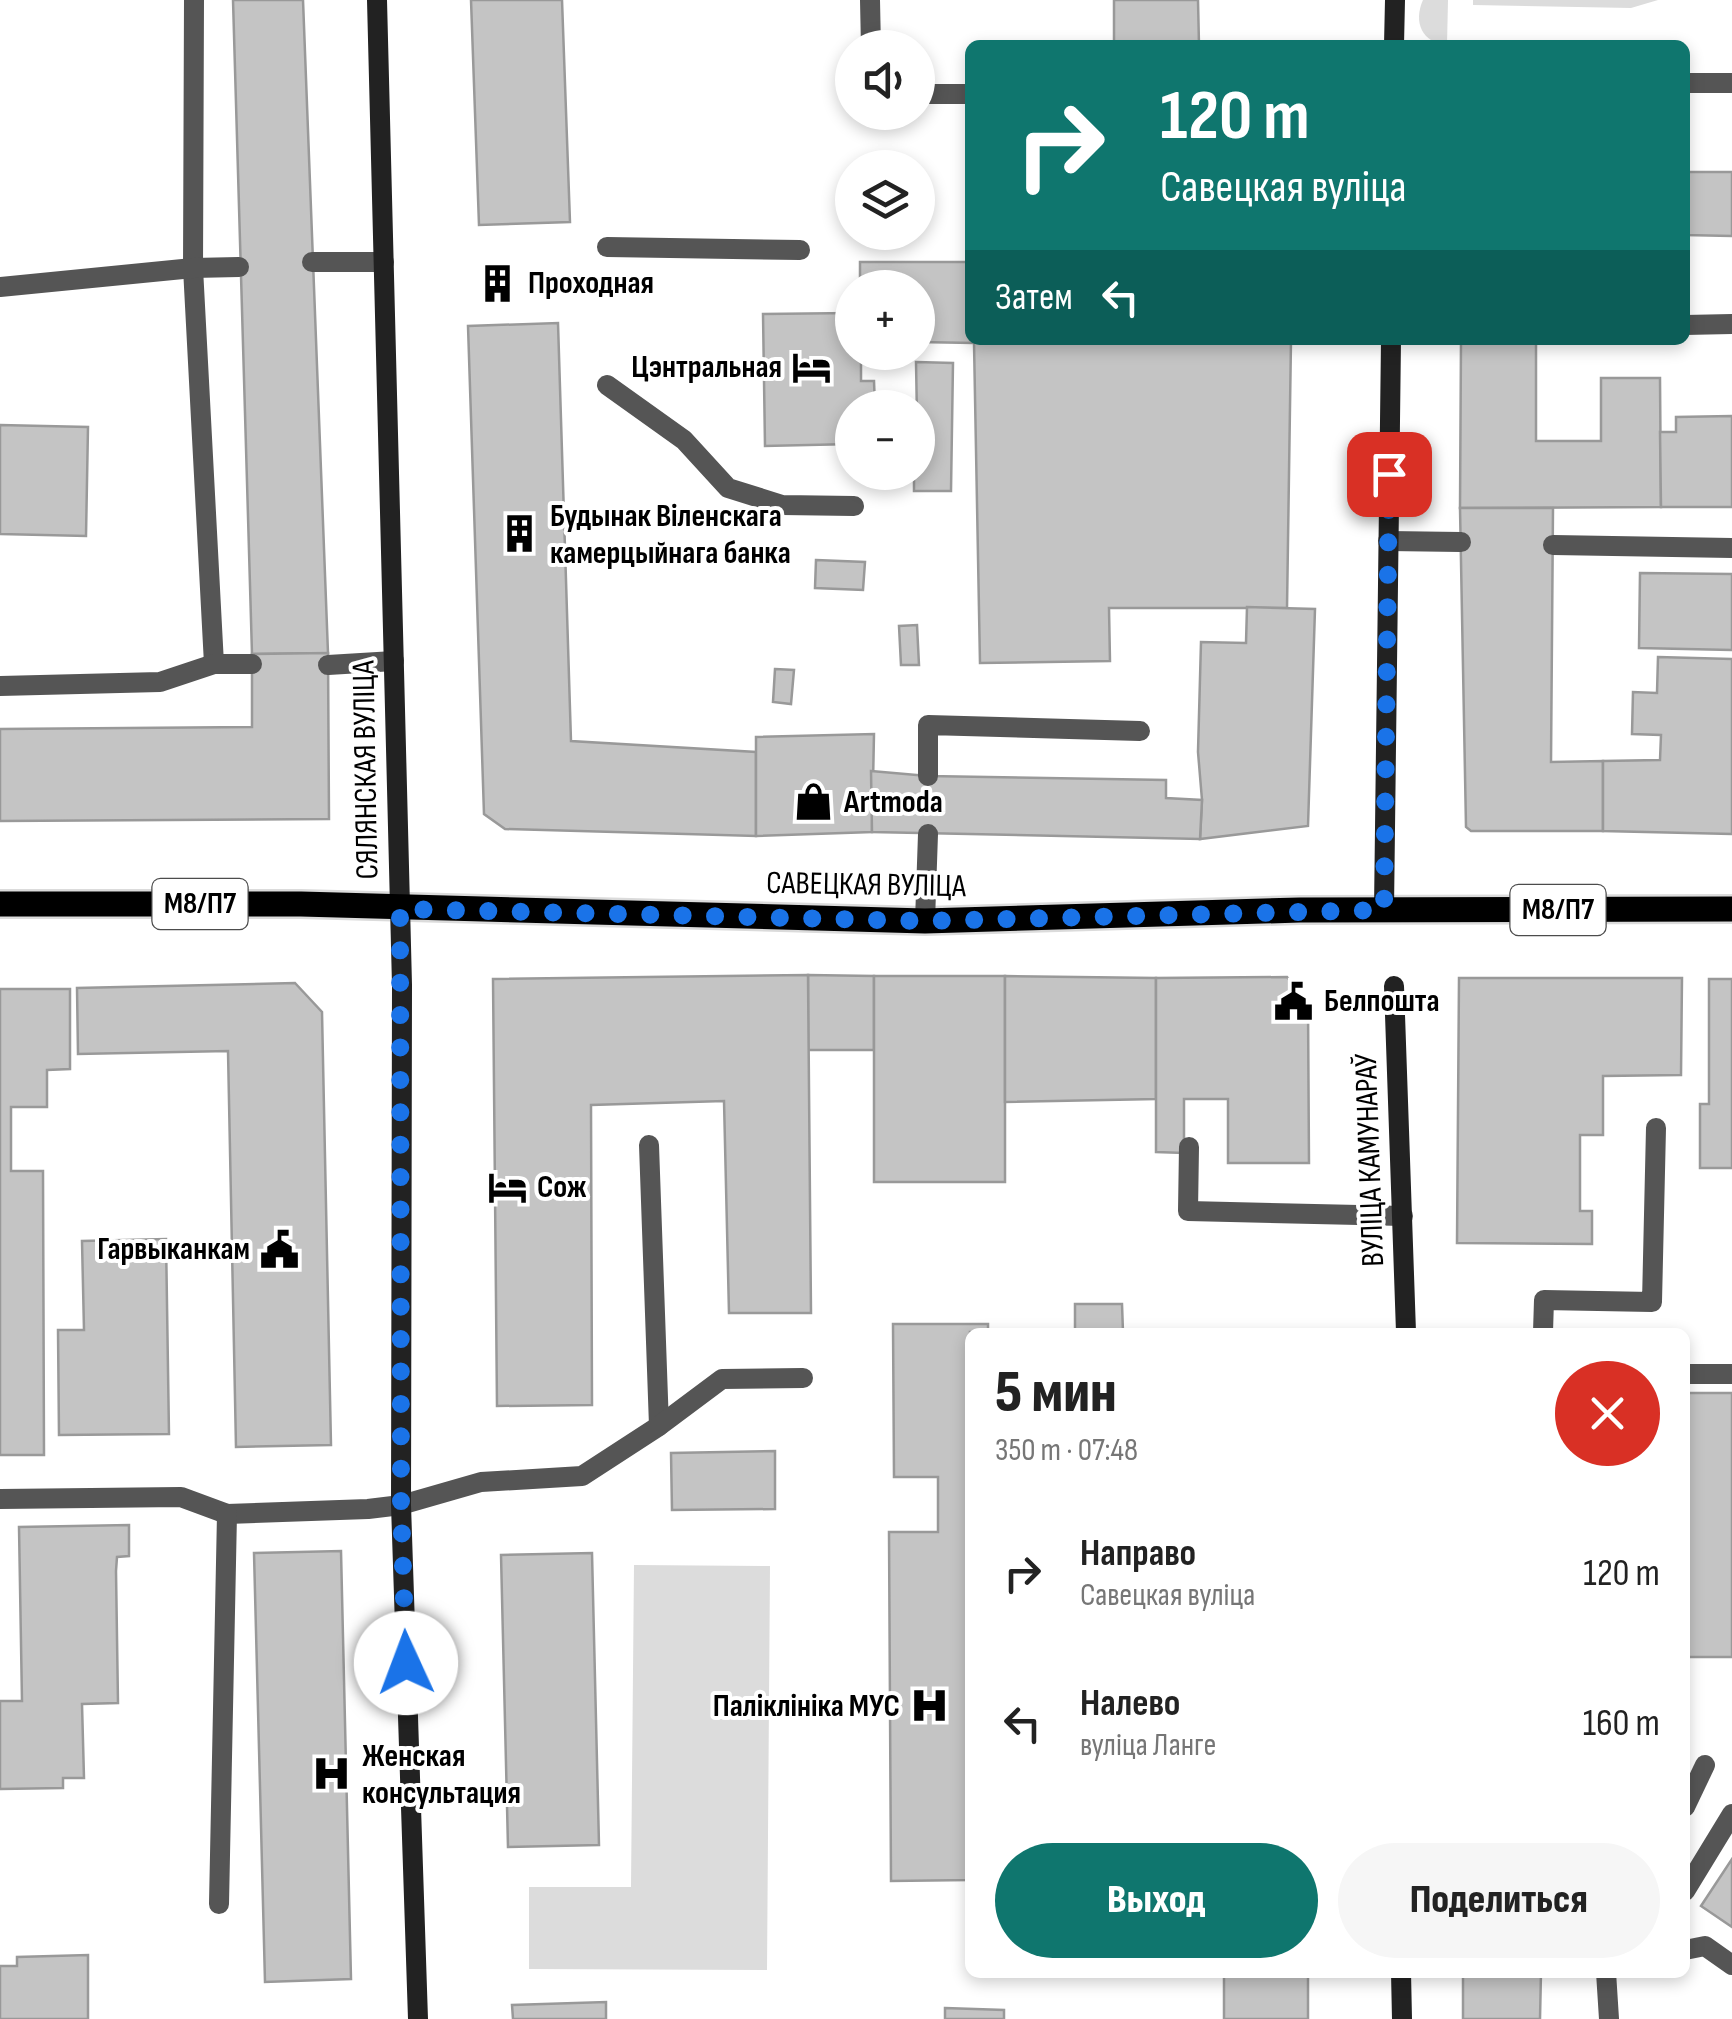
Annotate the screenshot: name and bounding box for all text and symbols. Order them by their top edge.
map controls [835,30,935,490]
button: sound [835,30,935,130]
text: 120 m [1160,75,1310,159]
icon: right [995,80,1125,210]
button: layers [835,150,935,250]
text: Савецкая вуліца [1160,160,1406,215]
building icon: Проходная [477,262,519,304]
place label: Проходная [528,264,654,303]
button: + [835,270,935,370]
icon: left [1093,270,1148,325]
text: Затем [995,275,1073,320]
hotel icon: Цэнтральная [791,346,833,388]
place label: Цэнтральная [631,348,782,387]
button: − [835,390,935,490]
pin [1347,432,1432,517]
icon: arrive [1362,447,1417,502]
place label: Будынак Віленскага камерцыйнага банка [550,497,791,573]
building icon: Будынак Віленскага камерцыйнага банка [499,513,541,555]
street label: СЯЛЯНСКАЯ ВУЛІЦА [345,660,387,880]
shop icon: Artmoda [793,781,835,823]
place label: Artmoda [843,783,943,822]
street label: САВЕЦКАЯ ВУЛІЦА [766,864,966,906]
road number: М8/П7 [152,879,248,929]
road number: М8/П7 [1510,885,1606,935]
public building icon: Белпошта [1273,980,1315,1022]
place label: Белпошта [1324,982,1440,1021]
street label: ВУЛІЦА КАМУНАРАЎ [1347,1052,1393,1267]
hotel icon: Сож [486,1166,528,1208]
place label: Сож [537,1168,587,1207]
public building icon: Гарвыканкам [259,1228,301,1270]
place label: Гарвыканкам [97,1230,250,1269]
text: 5 мин [995,1357,1117,1429]
button: close [1555,1361,1660,1466]
text: 350 m · 07:48 [995,1431,1138,1470]
text: Направо [1080,1531,1196,1576]
icon: right [995,1546,1050,1601]
text: 120 m [1583,1551,1660,1596]
text: Савецкая вуліца [1080,1576,1255,1615]
position arrow [354,1611,458,1715]
text: Налево [1080,1681,1180,1726]
hospital icon: Паліклініка МУС [909,1685,951,1727]
place label: Паліклініка МУС [713,1687,900,1726]
icon: left [995,1696,1050,1751]
text: 160 m [1583,1701,1660,1746]
text: вуліца Ланге [1080,1726,1216,1765]
place label: Женская консультация [362,1737,521,1813]
hospital icon: Женская консультация [311,1753,353,1795]
button: Выход [995,1843,1318,1958]
button: Поделиться [1338,1843,1660,1958]

